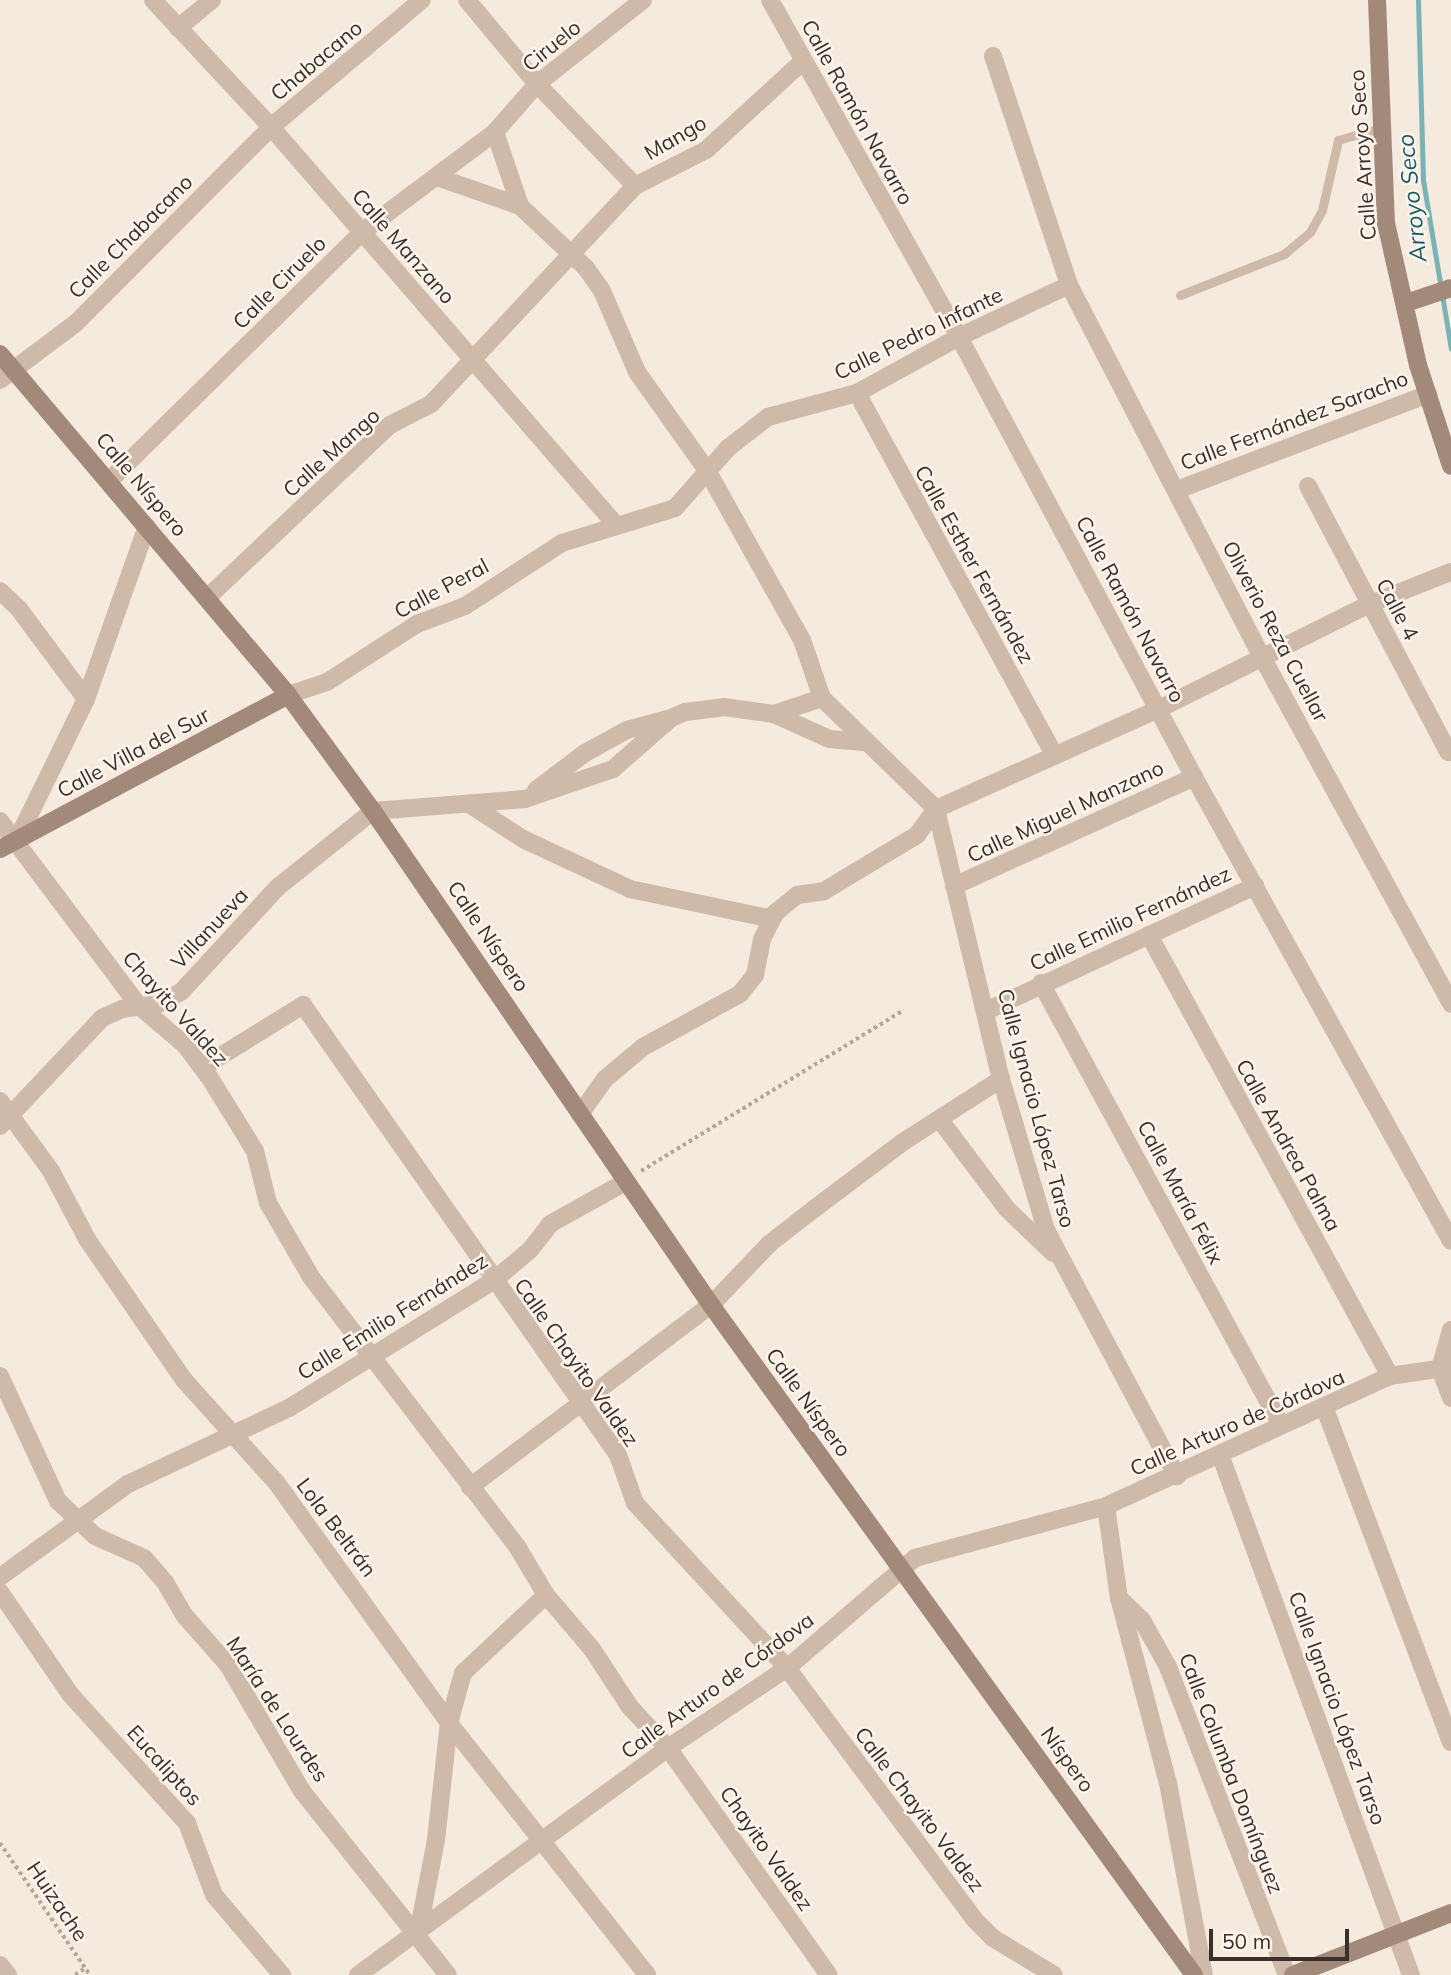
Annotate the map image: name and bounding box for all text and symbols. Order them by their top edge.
street label: Chabacano [265,14,367,106]
street label: Ciruelo [517,14,585,76]
street label: Calle Ramón Navarro [797,15,919,209]
street label: Calle Arroyo Seco [1343,69,1381,241]
street label: Mango [639,109,711,165]
water label: Arroyo Seco [1392,133,1432,263]
street label: Calle Chabacano [63,169,197,303]
street label: Calle Manzano [347,183,461,309]
street label: Calle Ciruelo [227,230,331,334]
street label: Calle Pedro Infante [830,281,1006,385]
street label: Calle Fernández Saracho [1177,365,1411,475]
street label: Calle Mango [278,402,384,502]
street label: Calle Níspero [91,427,193,541]
street label: Calle Esther Fernández [910,460,1040,668]
street label: Calle Ramón Navarro [1071,511,1191,707]
street label: Oliverio Reza Cuellar [1218,536,1334,726]
street label: Calle Peral [389,553,493,623]
street label: Calle 4 [1371,574,1425,644]
street label: Calle Villa del Sur [53,701,213,803]
street label: Calle Miguel Manzano [963,754,1167,868]
street label: Calle Emilio Fernández [1025,860,1235,976]
street label: Calle Níspero [443,876,535,996]
street label: Villanueva [165,882,253,974]
street label: Chayito Valdez [118,945,234,1071]
street label: Calle Ignacio López Tarso [993,986,1081,1230]
street label: Calle Andrea Palma [1231,1055,1347,1235]
street label: Calle María Félix [1133,1116,1229,1268]
street label: Calle Emilio Fernández [292,1247,492,1385]
street label: Calle Chayito Valdez [509,1273,645,1451]
street label: Calle Níspero [761,1343,857,1461]
street label: Calle Arturo de Córdova [1126,1363,1348,1481]
street label: Lola Beltrán [292,1473,382,1581]
street label: Calle Ignacio López Tarso [1284,1588,1392,1828]
street label: Calle Arturo de Córdova [616,1607,818,1763]
street label: María de Lourdes [222,1632,334,1786]
street label: Calle Columba Domínguez [1174,1649,1290,1897]
street label: Eucaliptos [122,1720,208,1810]
street label: Níspero [1036,1721,1100,1797]
street label: Calle Chayito Valdez [850,1722,990,1896]
street label: Chayito Valdez [715,1781,819,1915]
street label: Huizache [22,1856,94,1946]
scale bar [1213,1916,1353,1960]
text: 50 m [1222,1928,1271,1954]

